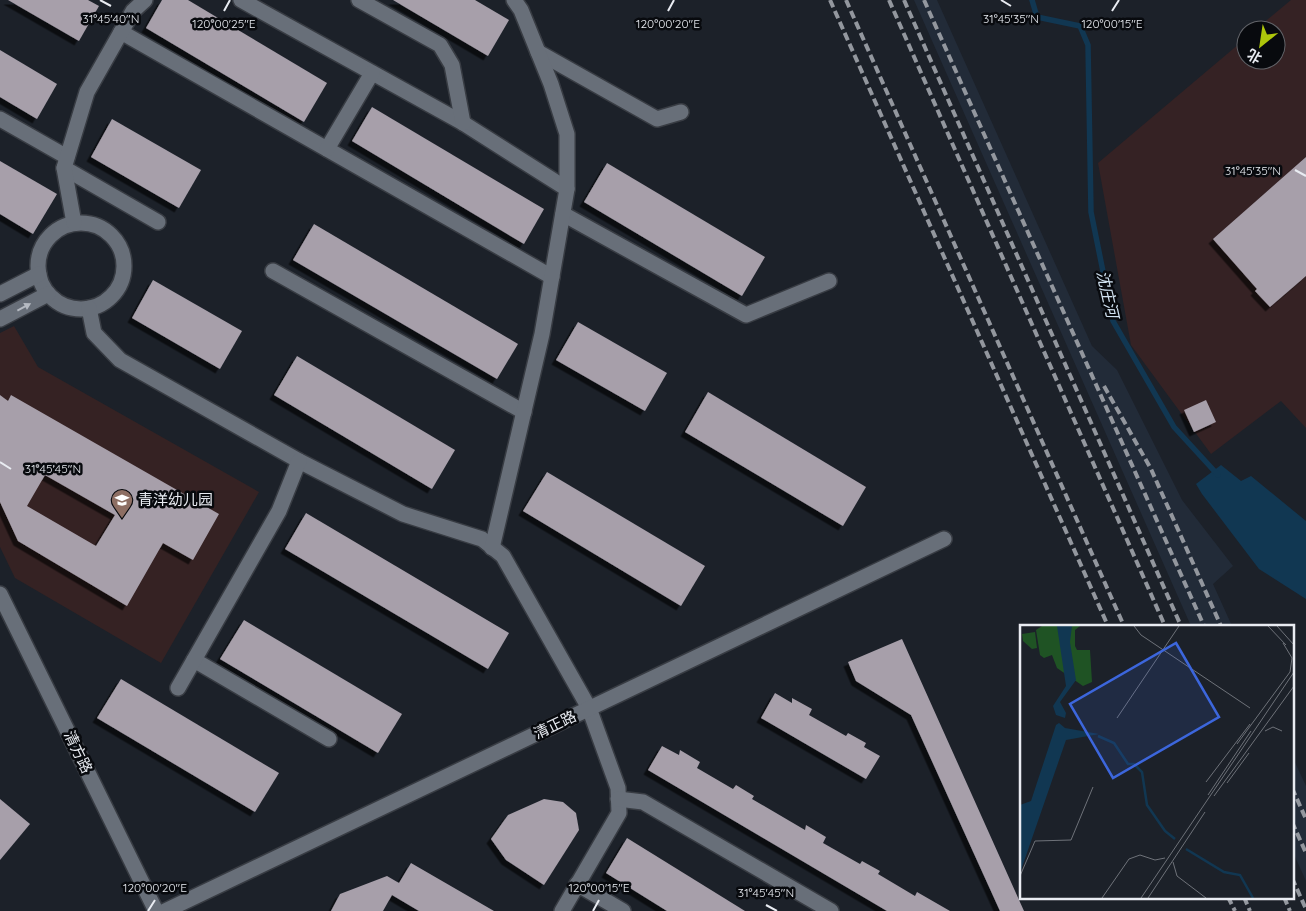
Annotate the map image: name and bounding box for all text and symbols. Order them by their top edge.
text: 31°45'40"N [83,11,139,26]
text: 31°45'35"N [983,11,1039,26]
text: 120°00'25"E [192,16,256,31]
text: 120°00'20"E [636,16,700,31]
text: 120°00'15"E [1081,16,1143,31]
north arrow [1236,20,1286,70]
text: 北 [1244,45,1265,68]
text: 31°45'35"N [1225,163,1281,178]
water label: 沈庄河 [1093,268,1124,323]
one-way arrow [17,303,31,311]
text: 31°45'45"N [25,461,81,476]
school or university icon: 青洋幼儿园 [110,488,134,519]
place label: 青洋幼儿园 [138,490,213,509]
inset map [1020,625,1294,898]
street label: 清正路 [530,706,579,743]
street label: 清方路 [60,727,97,776]
text: 120°00'20"E [123,880,187,895]
text: 120°00'15"E [568,880,630,895]
text: 31°45'45"N [738,885,794,900]

